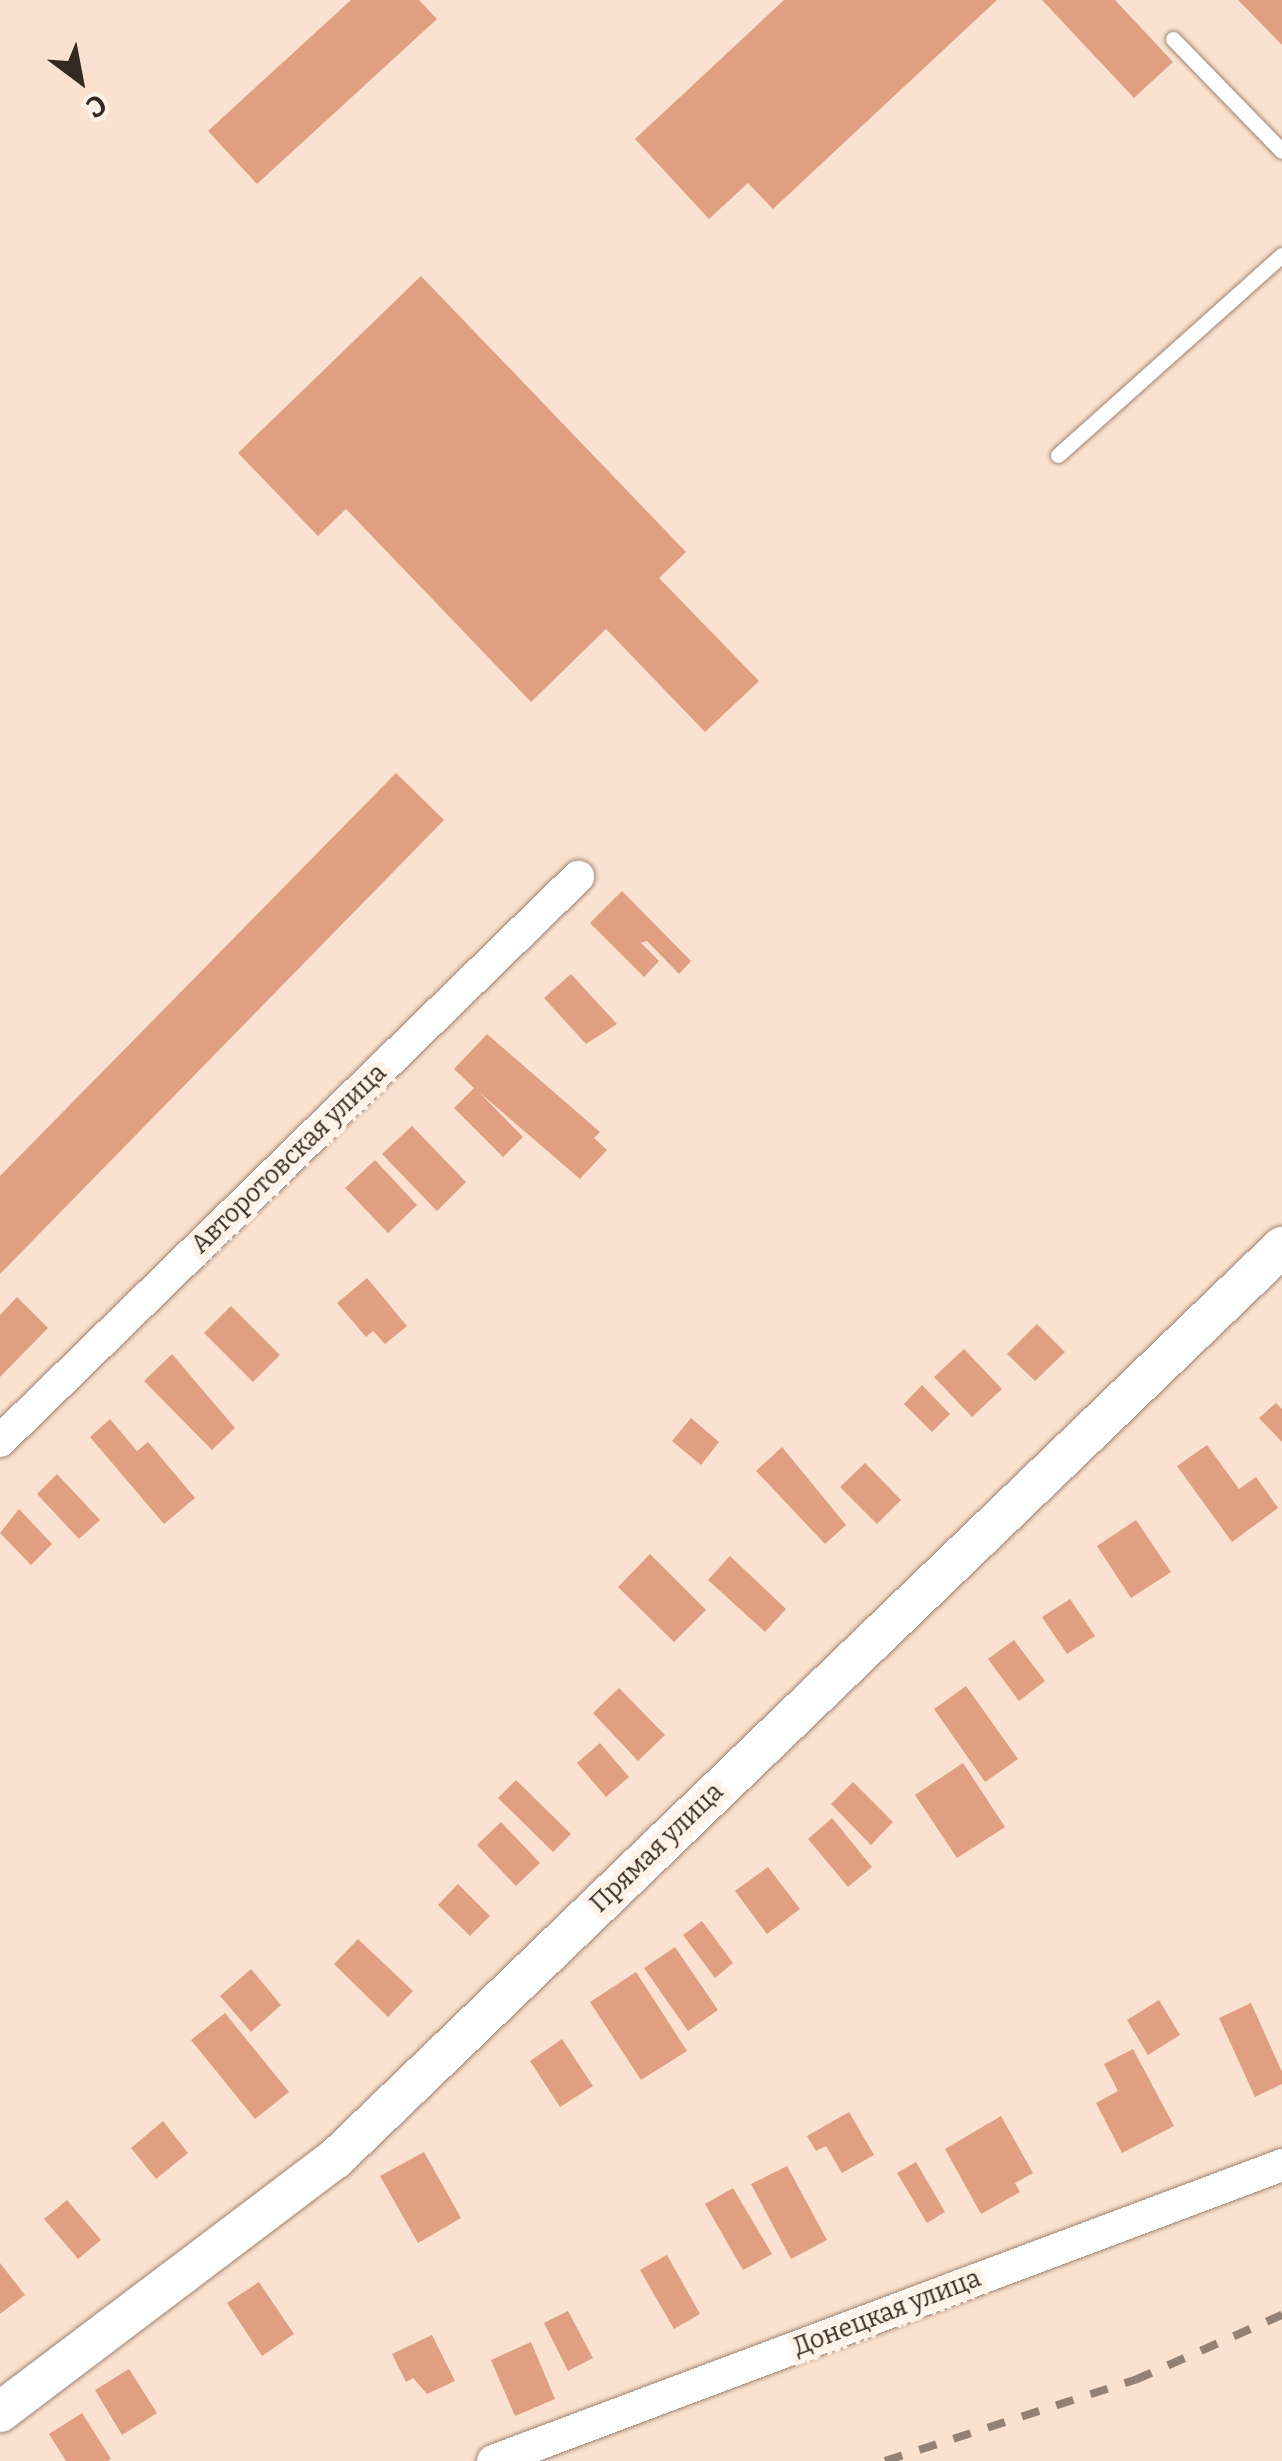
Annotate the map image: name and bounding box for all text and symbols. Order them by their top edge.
north arrow [30,30,130,130]
text: С [80,87,112,125]
street label: Авторотовская улица [185,1058,393,1260]
street label: Прямая улица [584,1777,730,1919]
street label: Донецкая улица [789,2264,985,2362]

